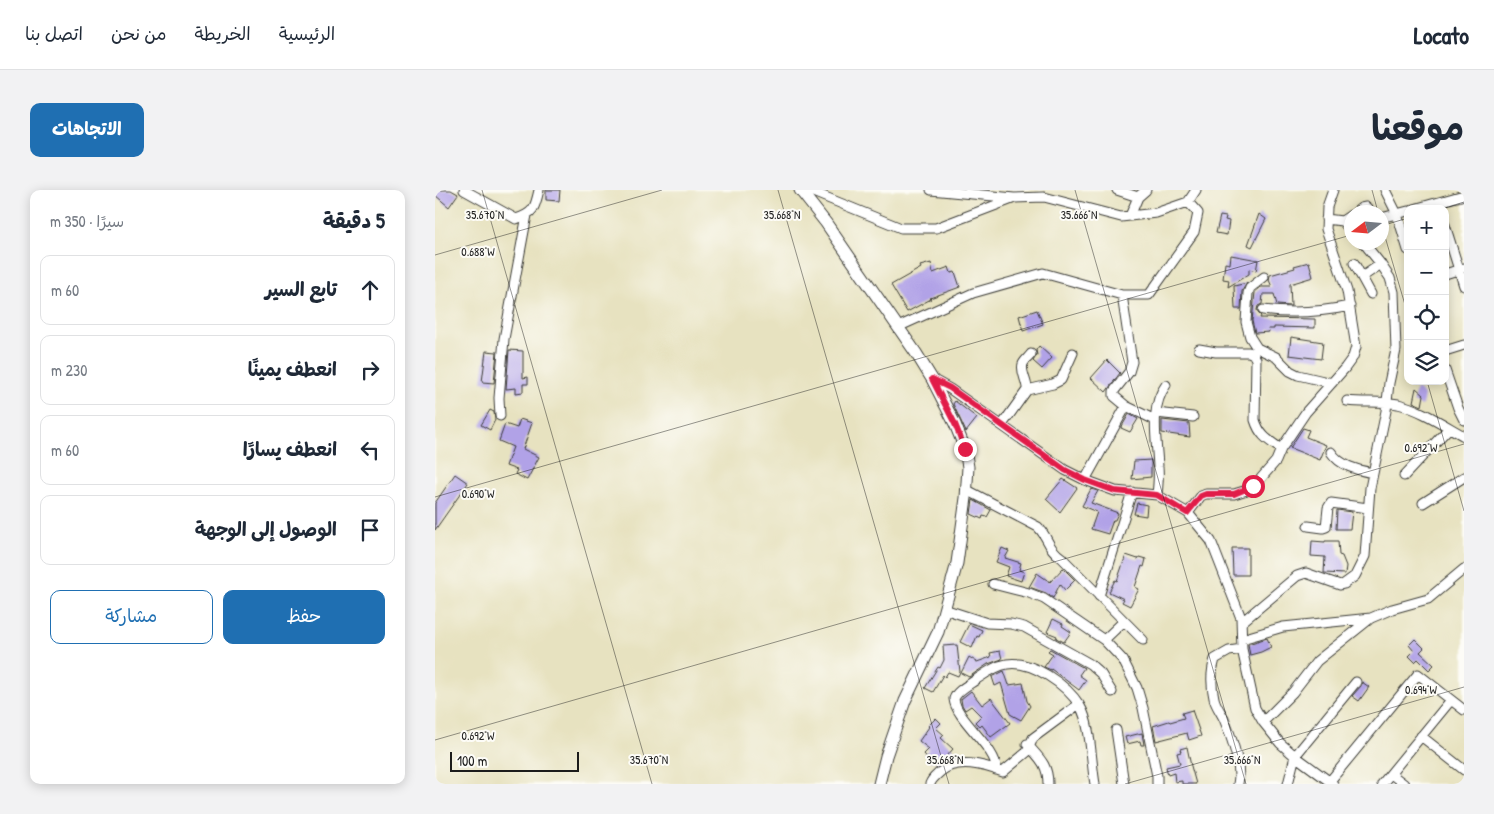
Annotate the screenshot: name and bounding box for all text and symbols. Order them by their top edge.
text: Locato [1414,19,1469,51]
text: اتصل بنا [25,21,83,46]
text: من نحن [111,21,167,46]
text: الخريطة [195,21,251,46]
text: الرئيسية [279,21,335,46]
button: الاتجاهات [30,103,144,157]
text: موقعنا [1371,104,1464,151]
north arrow [1344,205,1389,250]
map controls [1404,205,1449,385]
button: + [1404,205,1449,250]
text: 5 دقيقة [323,206,385,235]
text: 35.670°N [466,206,504,223]
text: 35.668°N [764,206,800,223]
text: 35.666°N [1061,206,1097,223]
text: سيرًا · 350 m [50,210,124,232]
text: 0.688°W [461,243,495,260]
button: − [1404,250,1449,295]
text: تابع السير [265,276,337,302]
icon: ahead [356,276,384,304]
text: 60 m [51,279,79,301]
button: locate [1404,295,1449,340]
button: layers [1404,340,1449,385]
text: انعطف يمينًا [248,356,337,382]
icon: right [356,356,384,384]
text: 230 m [51,359,87,381]
text: انعطف يسارًا [243,436,337,462]
icon: left [356,436,384,464]
route end [954,438,977,461]
text: 60 m [51,439,79,461]
text: 0.692°W [1405,439,1438,456]
route start [1242,475,1265,498]
text: 0.690°W [462,485,495,502]
text: الوصول إلى الوجهة [195,516,337,542]
icon: arrive [356,516,384,544]
button: مشاركة [50,590,213,644]
button: حفظ [223,590,385,644]
text: 0.694°W [1405,681,1438,698]
text: 0.692°W [462,727,495,744]
scale bar [450,749,579,772]
text: 100 m [457,751,487,770]
text: 35.670°N [630,751,668,768]
text: 35.668°N [927,751,963,768]
text: 35.666°N [1224,751,1260,768]

